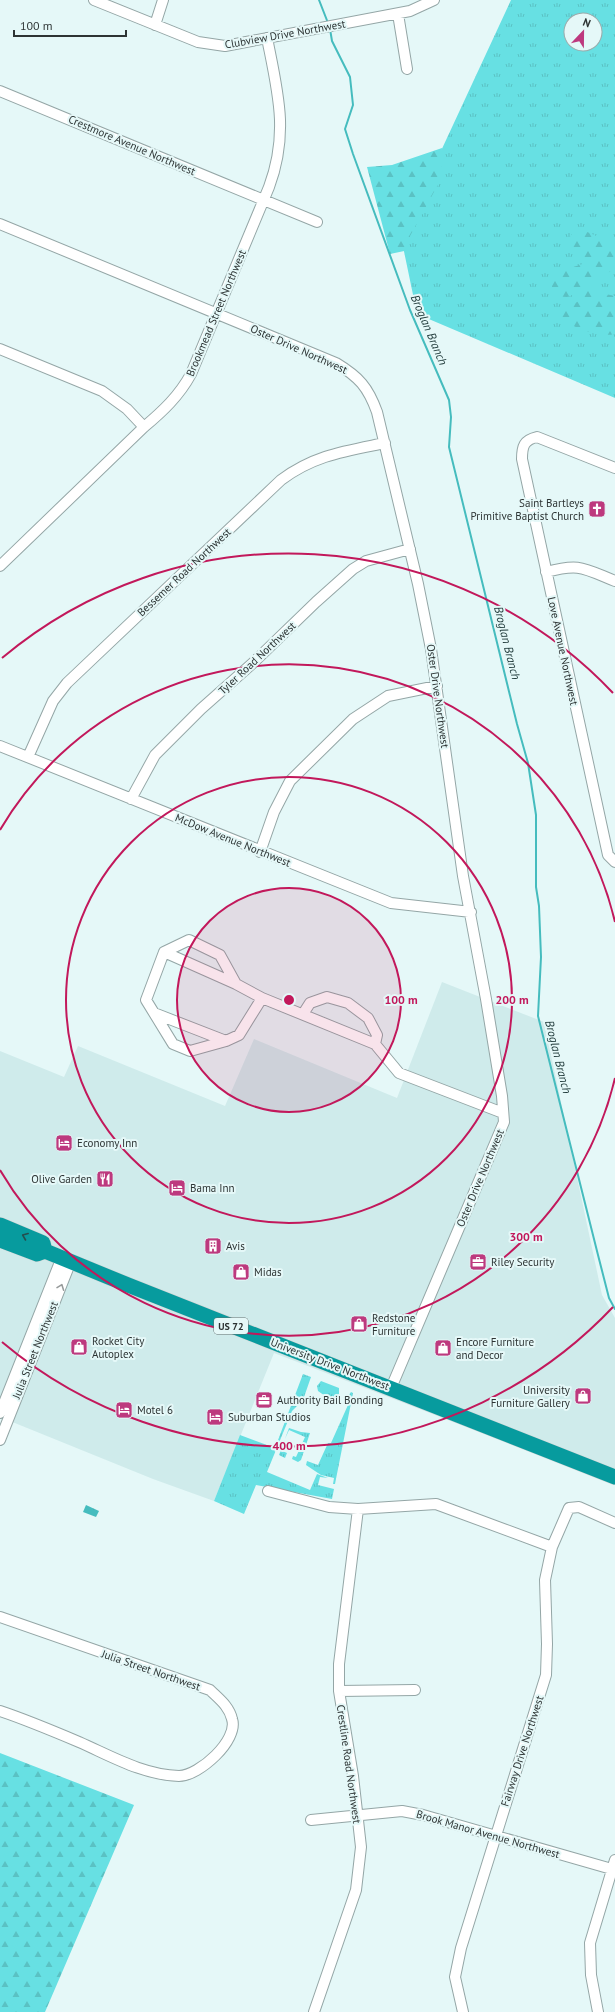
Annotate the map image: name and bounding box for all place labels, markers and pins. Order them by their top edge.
place label: Saint Bartleys Primitive Baptist Church [471,496,584,523]
church icon: Saint Bartleys Primitive Baptist Church [587,499,607,519]
centre of rings [282,993,296,1007]
hotel icon: Economy Inn [54,1133,74,1153]
place label: Economy Inn [77,1136,137,1150]
restaurant icon: Olive Garden [95,1169,115,1189]
place label: Olive Garden [31,1172,92,1186]
hotel icon: Bama Inn [167,1178,187,1198]
place label: Bama Inn [190,1181,234,1195]
building icon: Avis [203,1236,223,1256]
place label: Avis [226,1239,245,1253]
office icon: Riley Security [468,1252,488,1272]
place label: Riley Security [491,1255,555,1269]
shop icon: Midas [231,1262,251,1282]
place label: Midas [254,1265,282,1279]
place label: Redstone Furniture [372,1311,416,1338]
shop icon: Redstone Furniture [349,1314,369,1334]
place label: Rocket City Autoplex [92,1334,145,1361]
place label: Encore Furniture and Decor [456,1335,535,1362]
shop icon: Rocket City Autoplex [69,1337,89,1357]
shop icon: Encore Furniture and Decor [433,1338,453,1358]
place label: University Furniture Gallery [491,1383,571,1410]
shop icon: University Furniture Gallery [573,1386,593,1406]
office icon: Authority Bail Bonding [254,1390,274,1410]
place label: Authority Bail Bonding [277,1393,383,1407]
hotel icon: Motel 6 [114,1400,134,1420]
place label: Motel 6 [137,1403,173,1417]
hotel icon: Suburban Studios [205,1407,225,1427]
place label: Suburban Studios [228,1410,311,1424]

